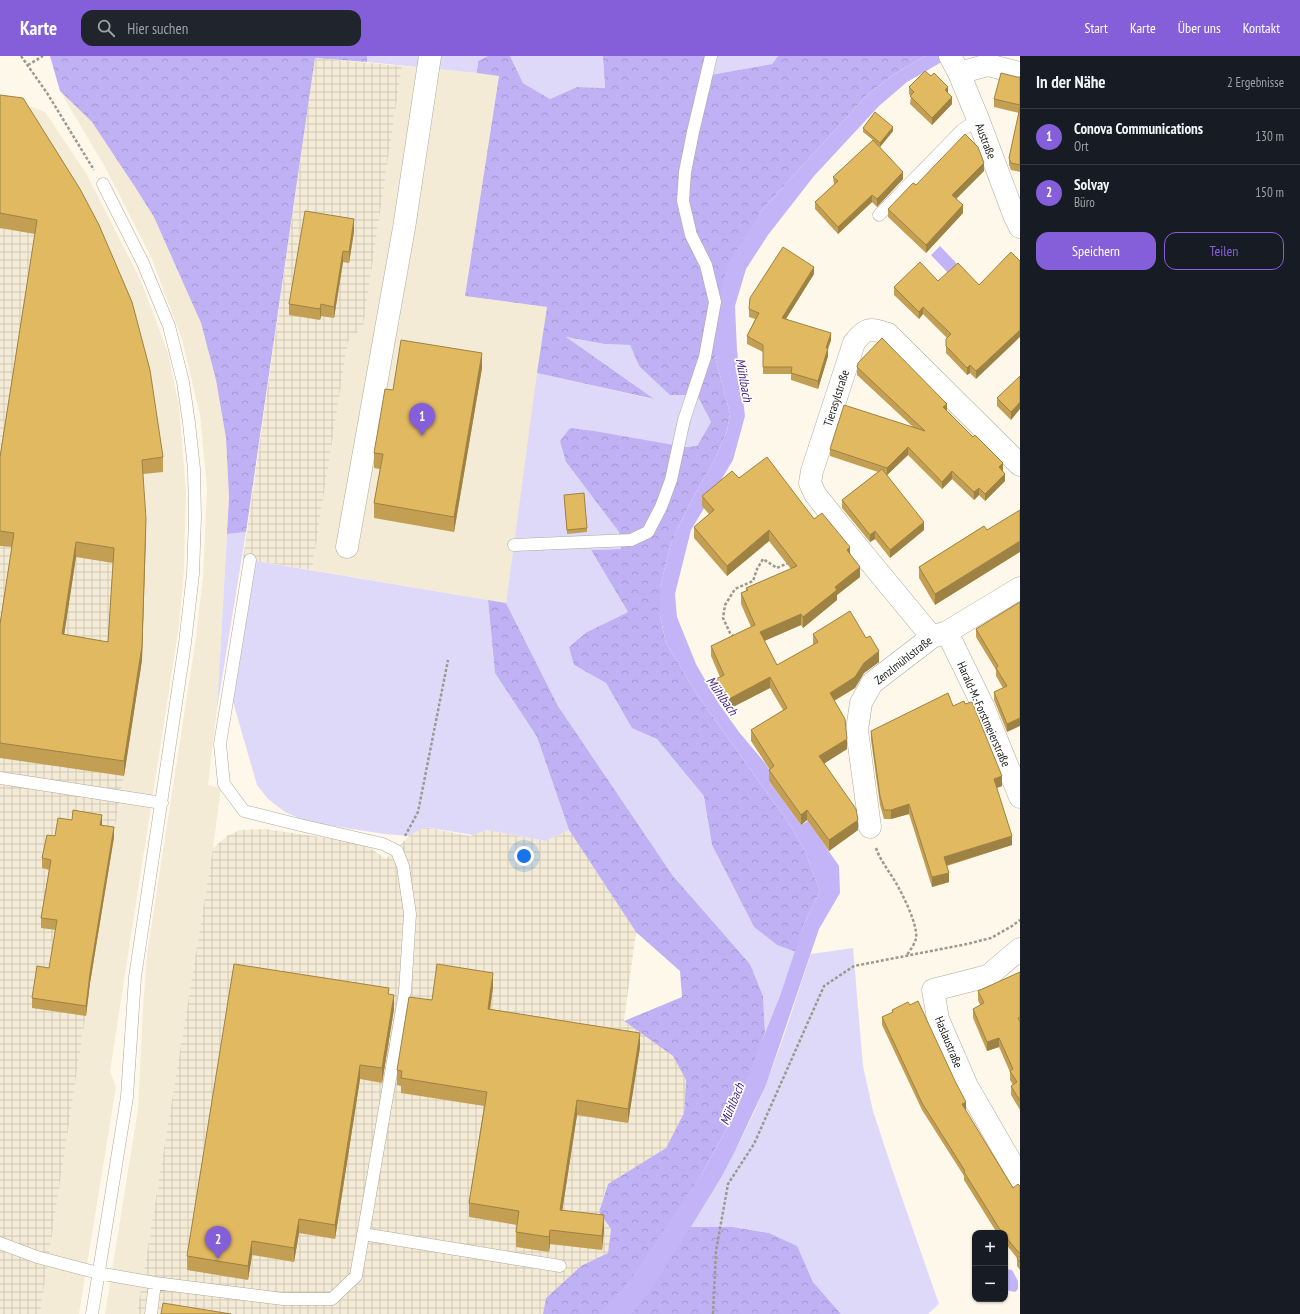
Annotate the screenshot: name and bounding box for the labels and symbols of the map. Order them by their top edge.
street label: Austraße [972,121,1000,161]
water label: Mühlbach [732,357,756,404]
street label: Tierasylstraße [820,368,852,428]
pin: 1 [409,403,435,436]
street label: Zenzlmühlstraße [871,633,935,687]
street label: Harald-M.-Forstmeierstraße [954,659,1014,769]
water label: Mühlbach [702,673,742,720]
your location [514,846,534,866]
street label: Haslaustraße [932,1014,966,1070]
water label: Mühlbach [716,1079,749,1128]
pin: 2 [205,1226,231,1259]

